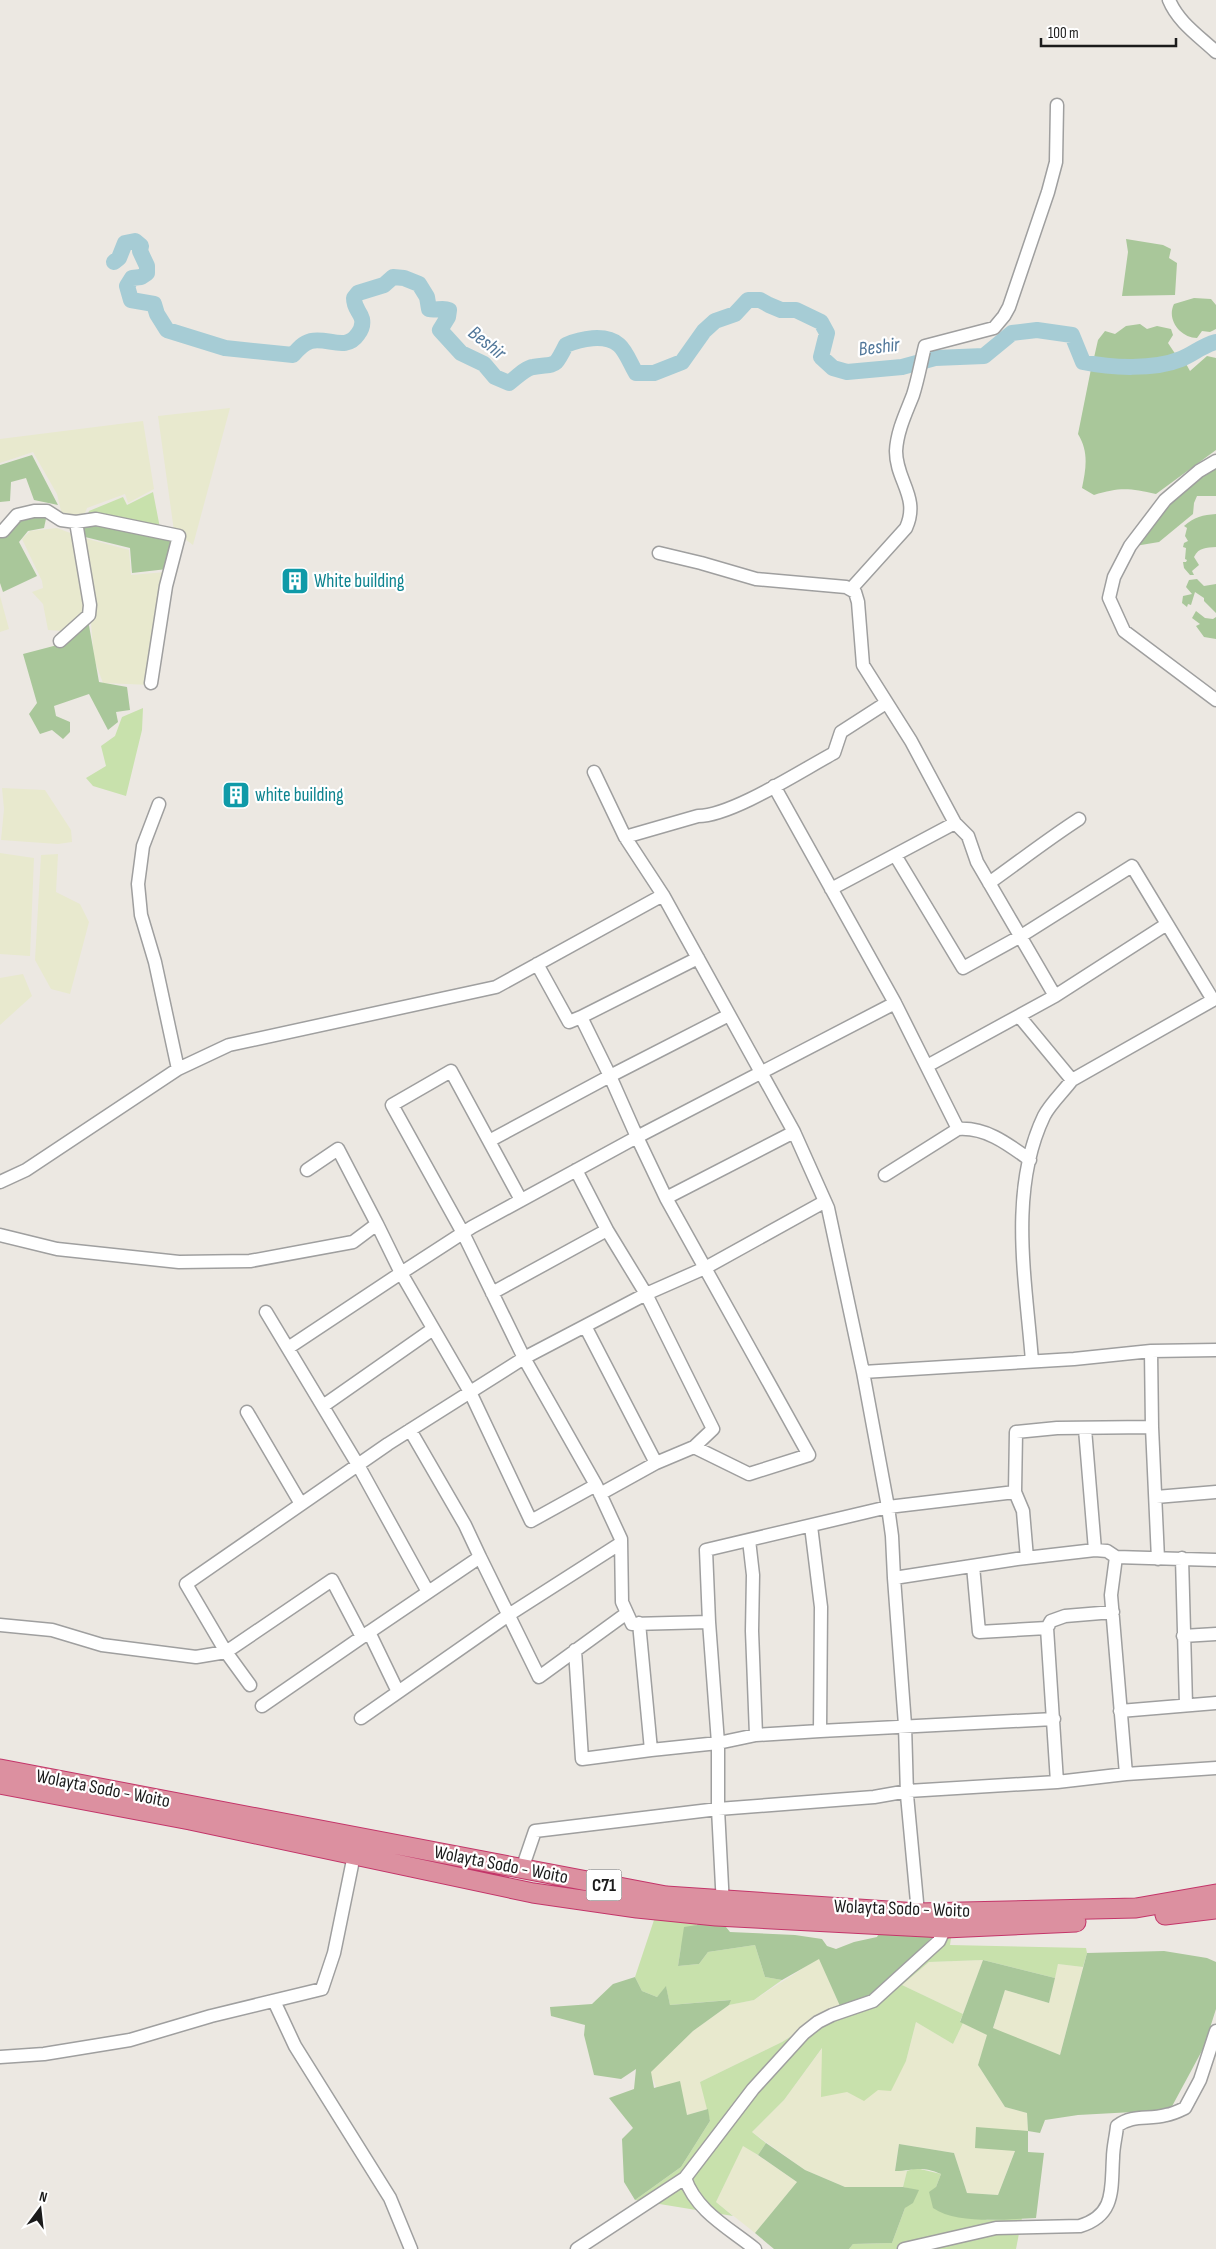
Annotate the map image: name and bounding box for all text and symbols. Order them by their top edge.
scale bar [1041,15,1176,47]
text: 100 m [1048,24,1079,43]
water label: Beshir [463,321,512,366]
water label: Beshir [857,332,902,361]
building icon: White building [280,566,310,596]
place label: White building [314,570,405,593]
building icon: white building [221,780,251,810]
place label: white building [255,784,344,807]
street label: Wolayta Sodo - Woito [34,1765,172,1813]
street label: Wolayta Sodo - Woito [432,1841,570,1889]
road number: C71 [586,1870,622,1900]
street label: Wolayta Sodo - Woito [834,1895,970,1923]
north arrow [15,2184,65,2234]
text: N [37,2188,49,2206]

